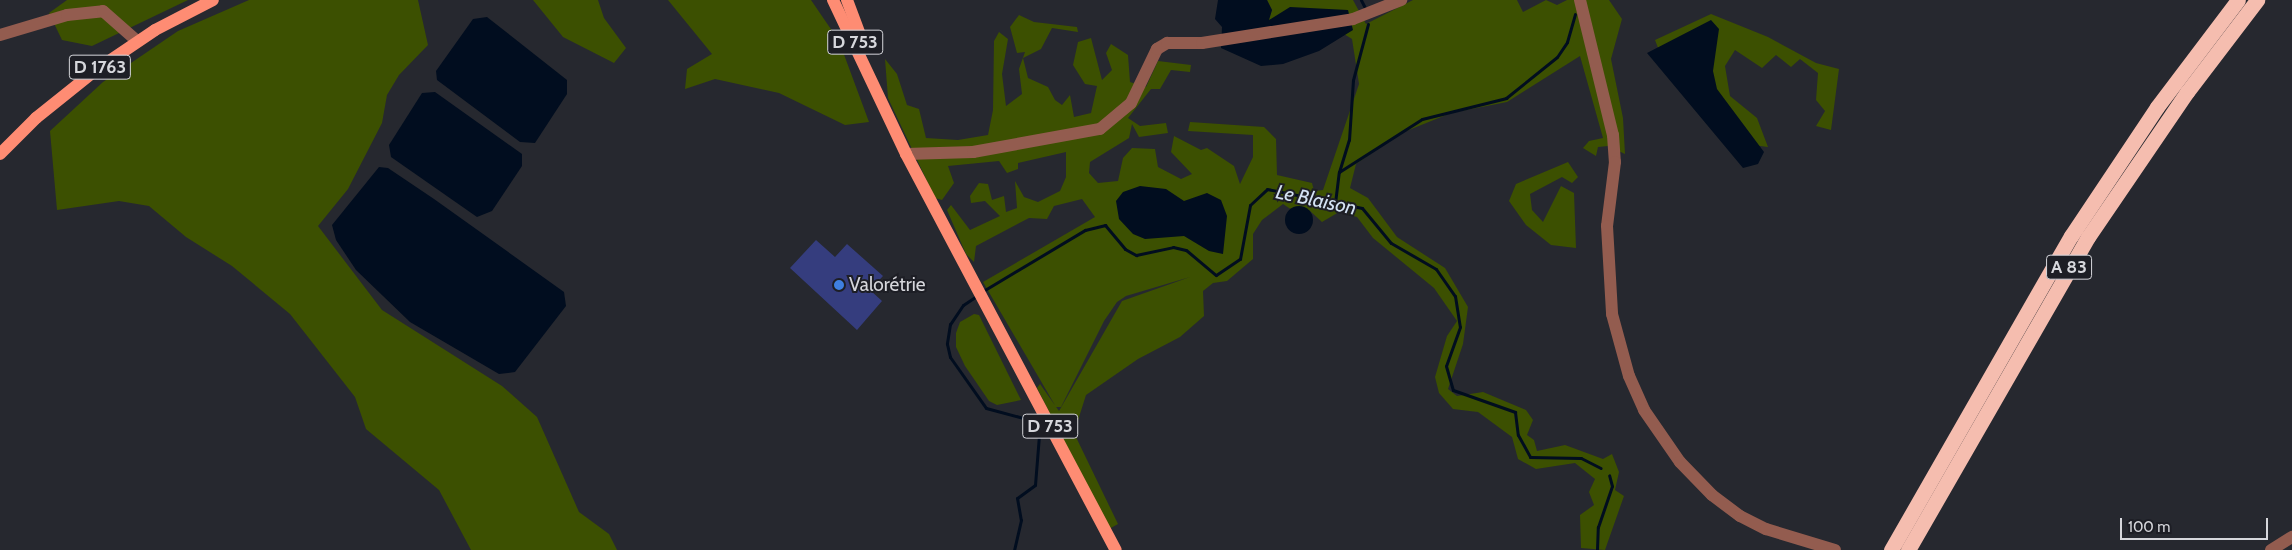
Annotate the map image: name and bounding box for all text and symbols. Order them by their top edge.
road number: D 753 [826,27,884,58]
road number: D 1763 [69,52,131,82]
water label: Le Blaison [1274,180,1358,220]
road number: A 83 [2045,252,2093,282]
place label: Valorétrie [849,274,925,296]
marker: Valorétrie [833,279,845,291]
road number: D 753 [1021,411,1079,442]
scale bar [2122,508,2270,540]
text: 100 m [2128,518,2170,536]

